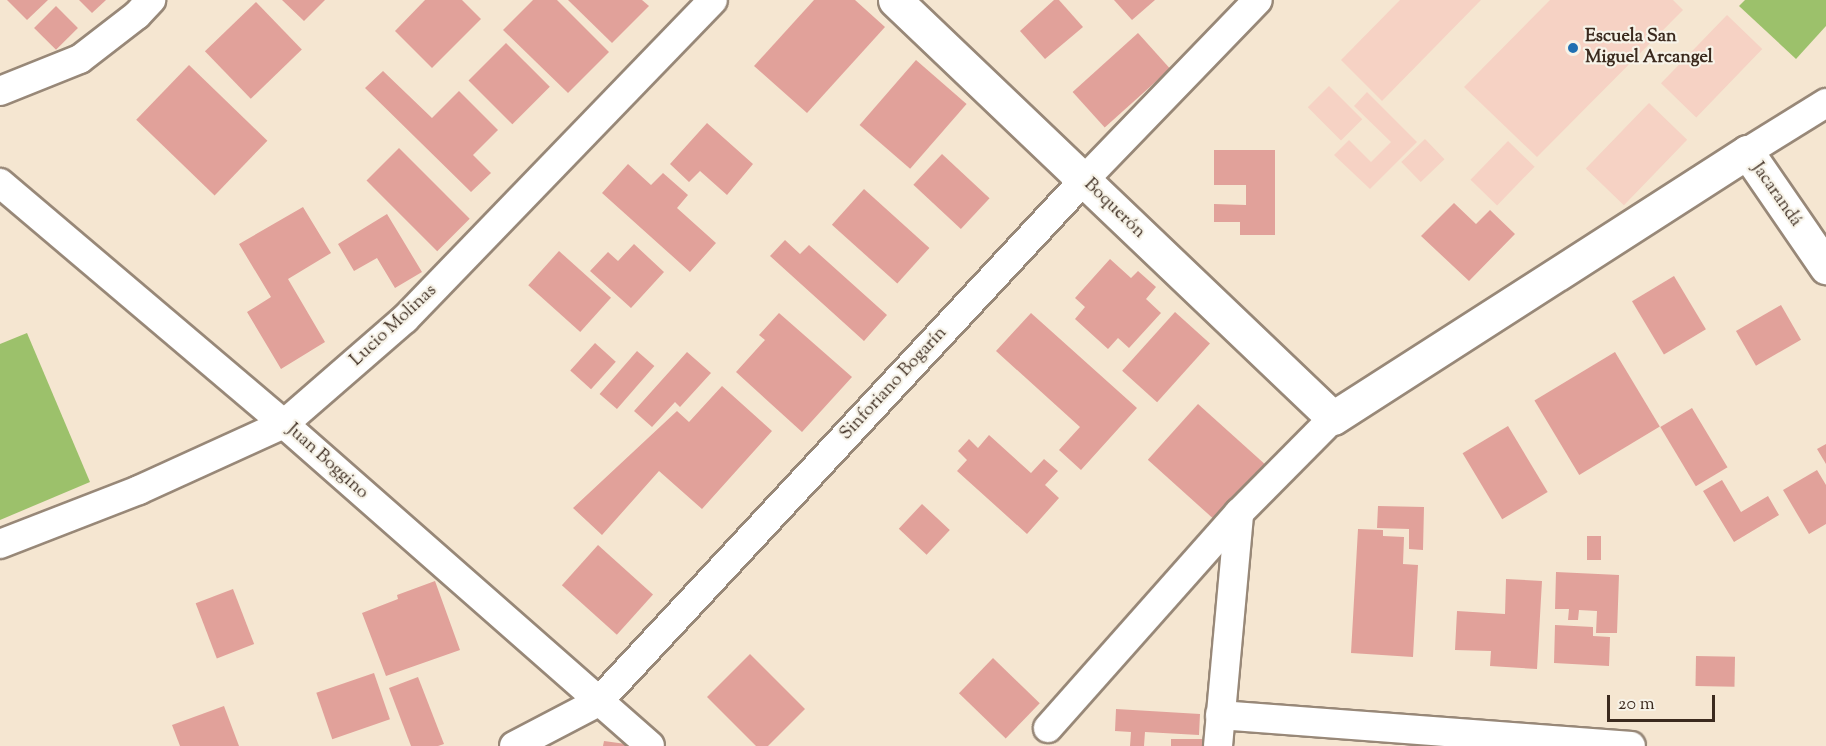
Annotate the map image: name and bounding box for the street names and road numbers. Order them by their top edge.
street label: Jacarandá [1746,159,1806,231]
street label: Boquerón [1079,174,1149,244]
street label: Lucio Molinas [346,281,442,371]
street label: Sinforiano Bogarín [836,323,952,445]
street label: Juan Boggino [282,420,372,504]

